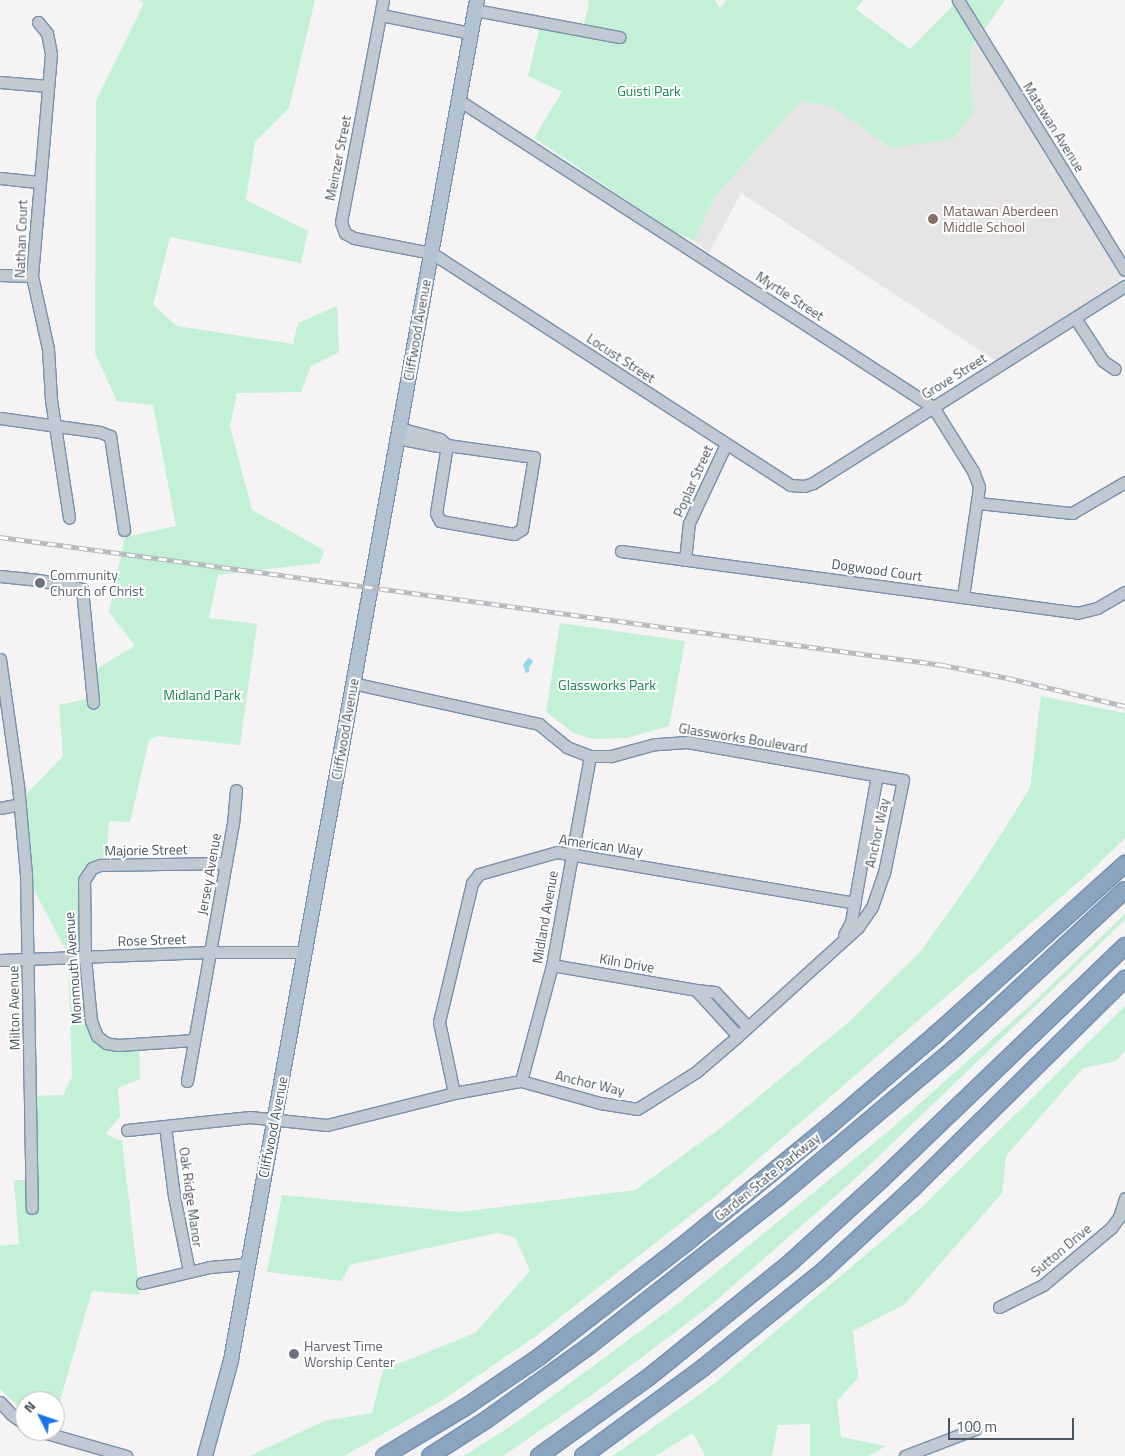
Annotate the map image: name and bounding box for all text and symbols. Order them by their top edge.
street label: Matawan Avenue [1020,79,1088,175]
park label: Guisti Park [617,83,681,99]
street label: Meinzer Street [321,114,355,202]
street label: Nathan Court [11,199,31,279]
place label: Matawan Aberdeen Middle School [943,203,1058,236]
marker: Matawan Aberdeen Middle School [927,213,939,225]
street label: Myrtle Street [753,268,827,324]
street label: Cliffwood Avenue [400,278,434,382]
street label: Locust Street [584,330,658,386]
street label: Grove Street [918,349,990,403]
street label: Poplar Street [670,442,716,520]
street label: Dogwood Court [831,555,923,585]
place label: Community Church of Christ [50,567,144,600]
marker: Community Church of Christ [34,577,46,589]
street label: Cliffwood Avenue [328,677,362,781]
park label: Glassworks Park [558,677,656,693]
park label: Midland Park [163,687,241,703]
street label: Glassworks Boulevard [677,720,809,756]
street label: Anchor Way [861,797,893,869]
street label: American Way [558,831,644,859]
street label: Jersey Avenue [194,832,224,916]
street label: Majorie Street [104,841,188,859]
street label: Midland Avenue [529,869,561,965]
street label: Monmouth Avenue [61,911,85,1025]
street label: Rose Street [117,930,187,950]
street label: Kiln Drive [598,950,656,976]
street label: Milton Avenue [5,965,23,1051]
street label: Anchor Way [554,1067,626,1099]
street label: Cliffwood Avenue [255,1075,291,1179]
street label: Garden State Parkway [711,1129,823,1225]
street label: Oak Ridge Manor [176,1146,206,1248]
street label: Sutton Drive [1027,1220,1095,1280]
place label: Harvest Time Worship Center [304,1338,395,1370]
marker: Harvest Time Worship Center [288,1348,300,1360]
north arrow [15,1391,65,1441]
text: N [18,1396,40,1417]
scale bar [950,1408,1076,1440]
text: 100 m [956,1415,997,1438]

